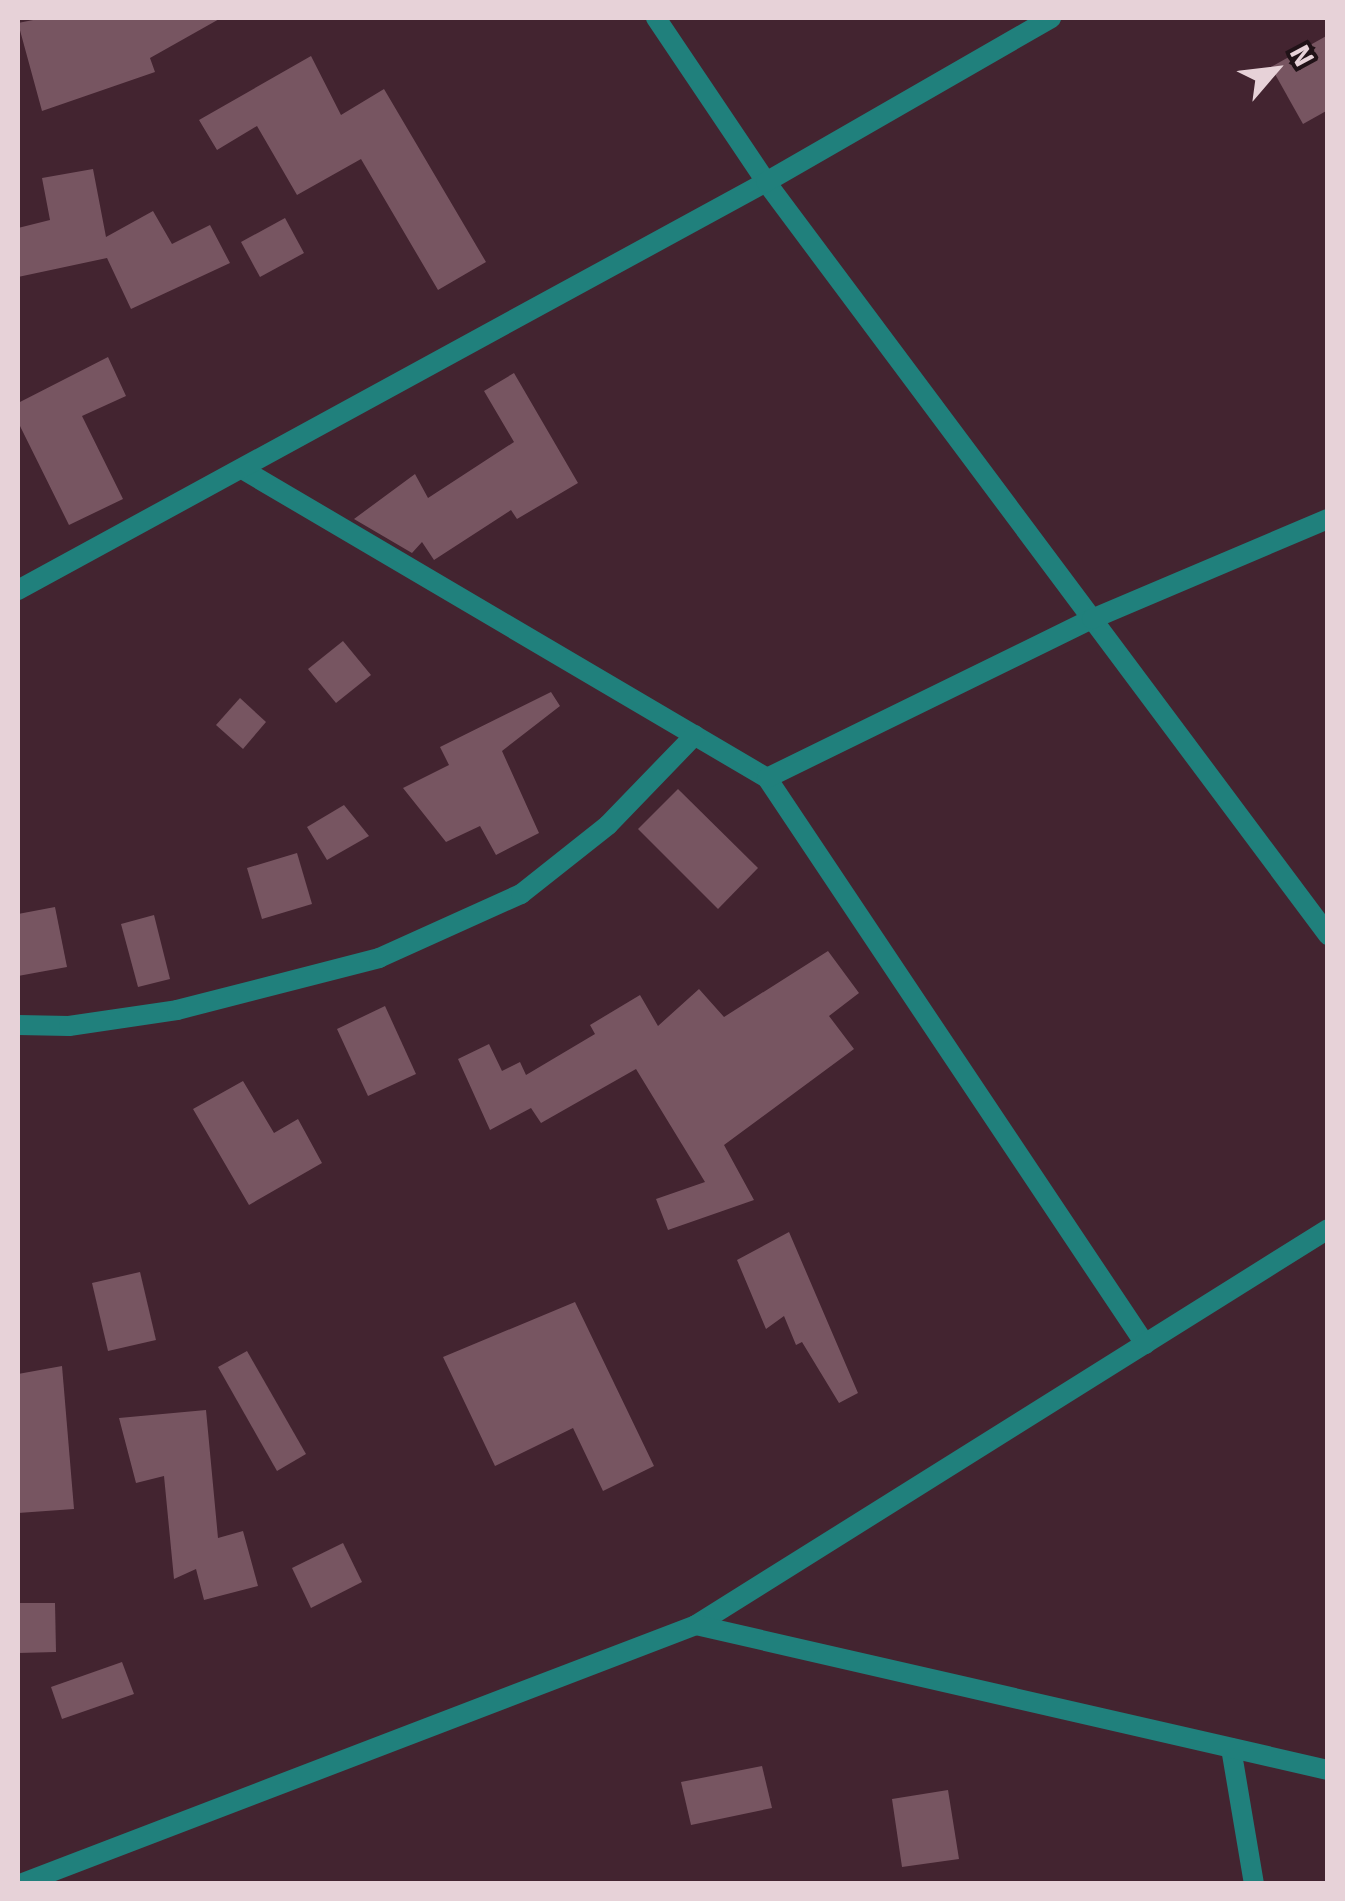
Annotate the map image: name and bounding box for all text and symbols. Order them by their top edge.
north arrow [1225,20,1325,120]
text: N [1282,39,1321,72]

